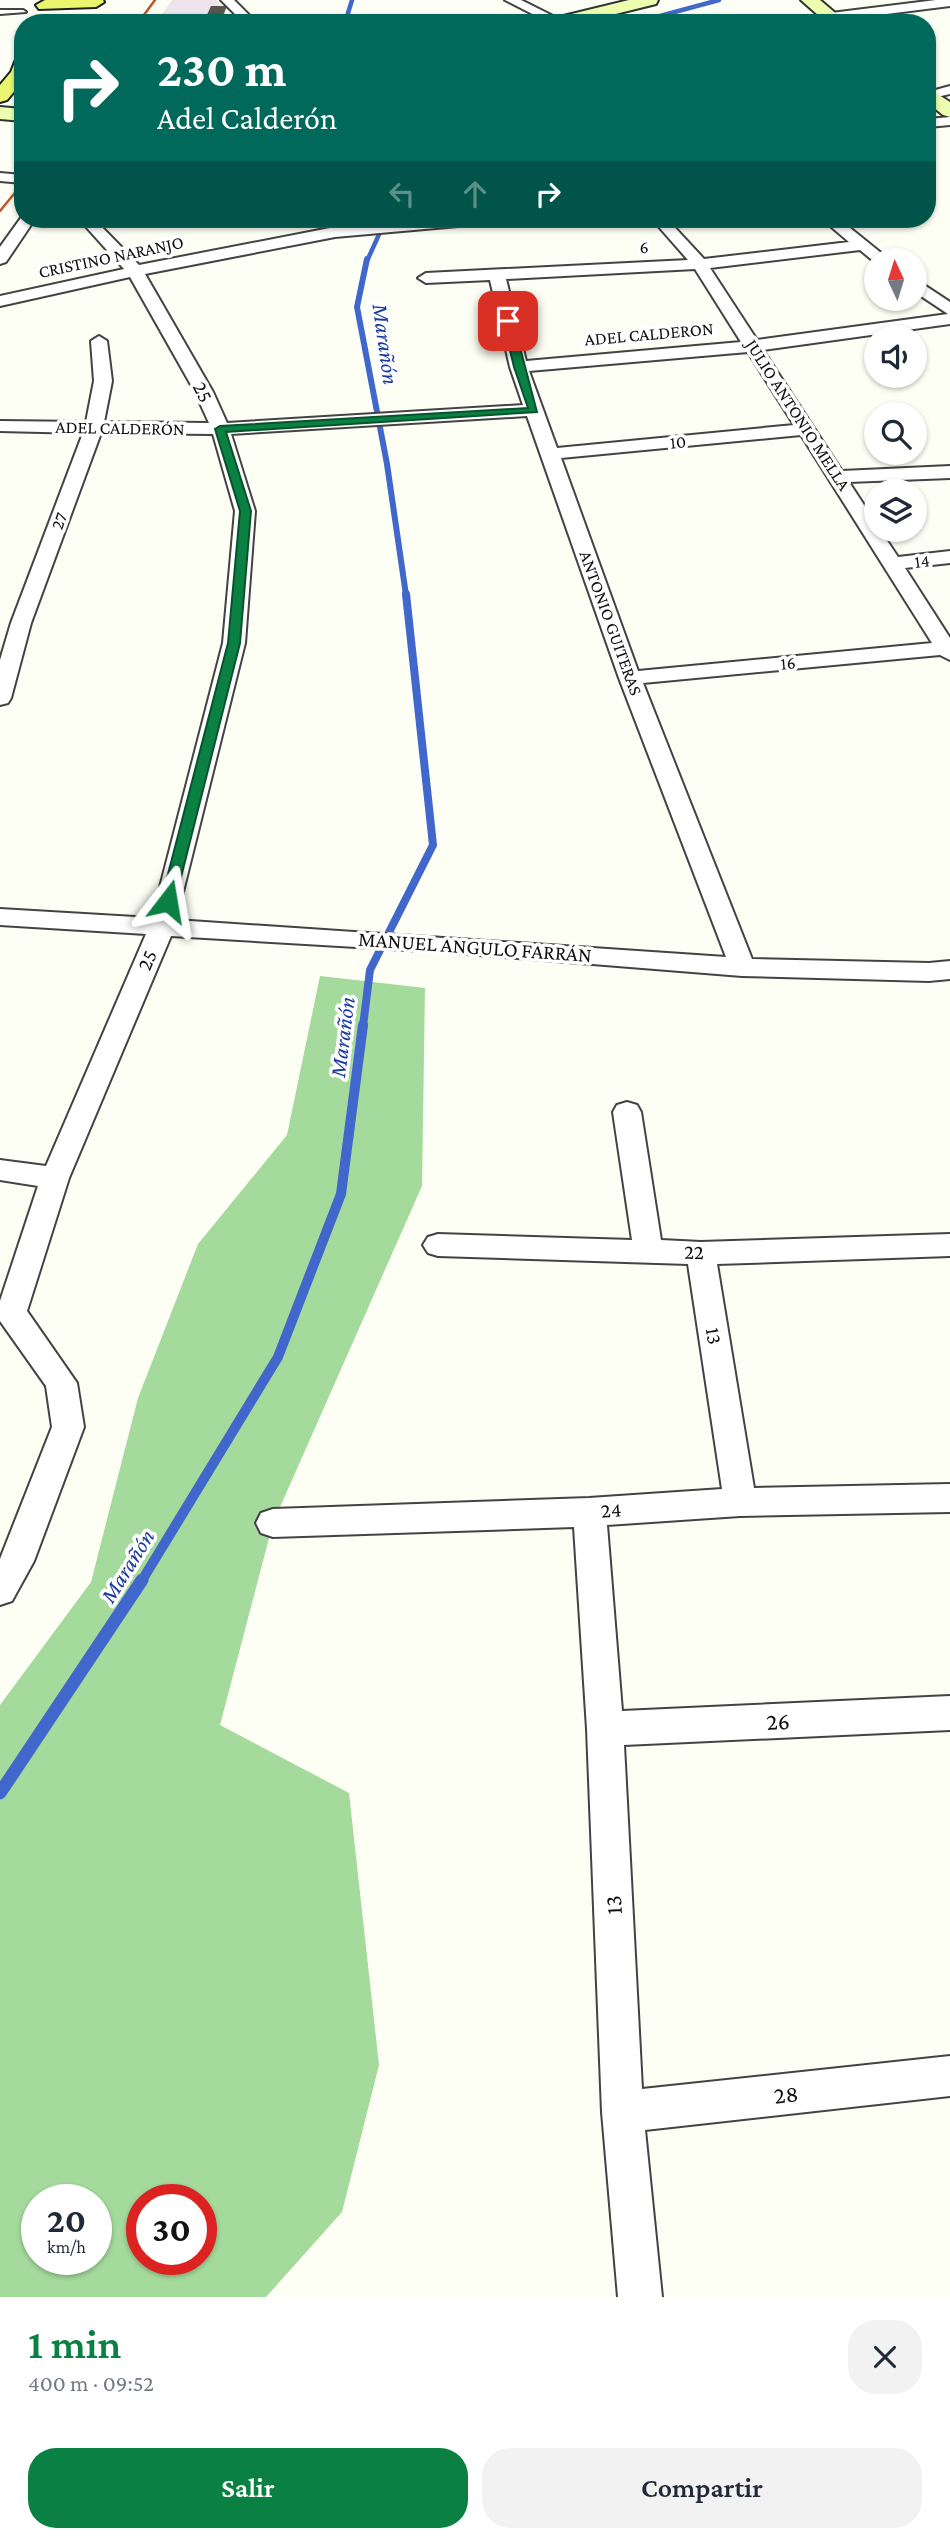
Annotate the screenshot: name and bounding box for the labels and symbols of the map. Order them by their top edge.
street label: CRISTINO NARANJO [37,232,185,282]
street label: 6 [639,237,649,257]
north arrow [864,248,928,312]
pin [478,291,538,351]
water label: Marañón [367,301,405,386]
street label: ADEL CALDERON [584,318,715,350]
street label: JULIO ANTONIO MELLA [741,334,855,495]
street label: 25 [188,378,218,406]
street label: ADEL CALDERÓN [55,417,185,439]
street label: 10 [669,431,687,453]
street label: 27 [47,510,71,532]
street label: ANTONIO GUITERAS [576,548,646,698]
street label: 14 [913,550,931,572]
street label: 16 [780,652,796,674]
position arrow [131,864,205,938]
street label: MANUEL ANGULO FARRÁN [357,927,593,967]
street label: 25 [132,946,162,974]
water label: Marañón [324,995,360,1080]
street label: 22 [684,1240,704,1264]
street label: 13 [701,1326,727,1346]
street label: 24 [600,1497,622,1523]
water label: Marañón [94,1525,160,1608]
street label: 26 [765,1707,791,1735]
street label: 13 [599,1895,627,1915]
street label: 28 [772,2079,800,2109]
speed limit sign: 30 [126,2184,217,2275]

